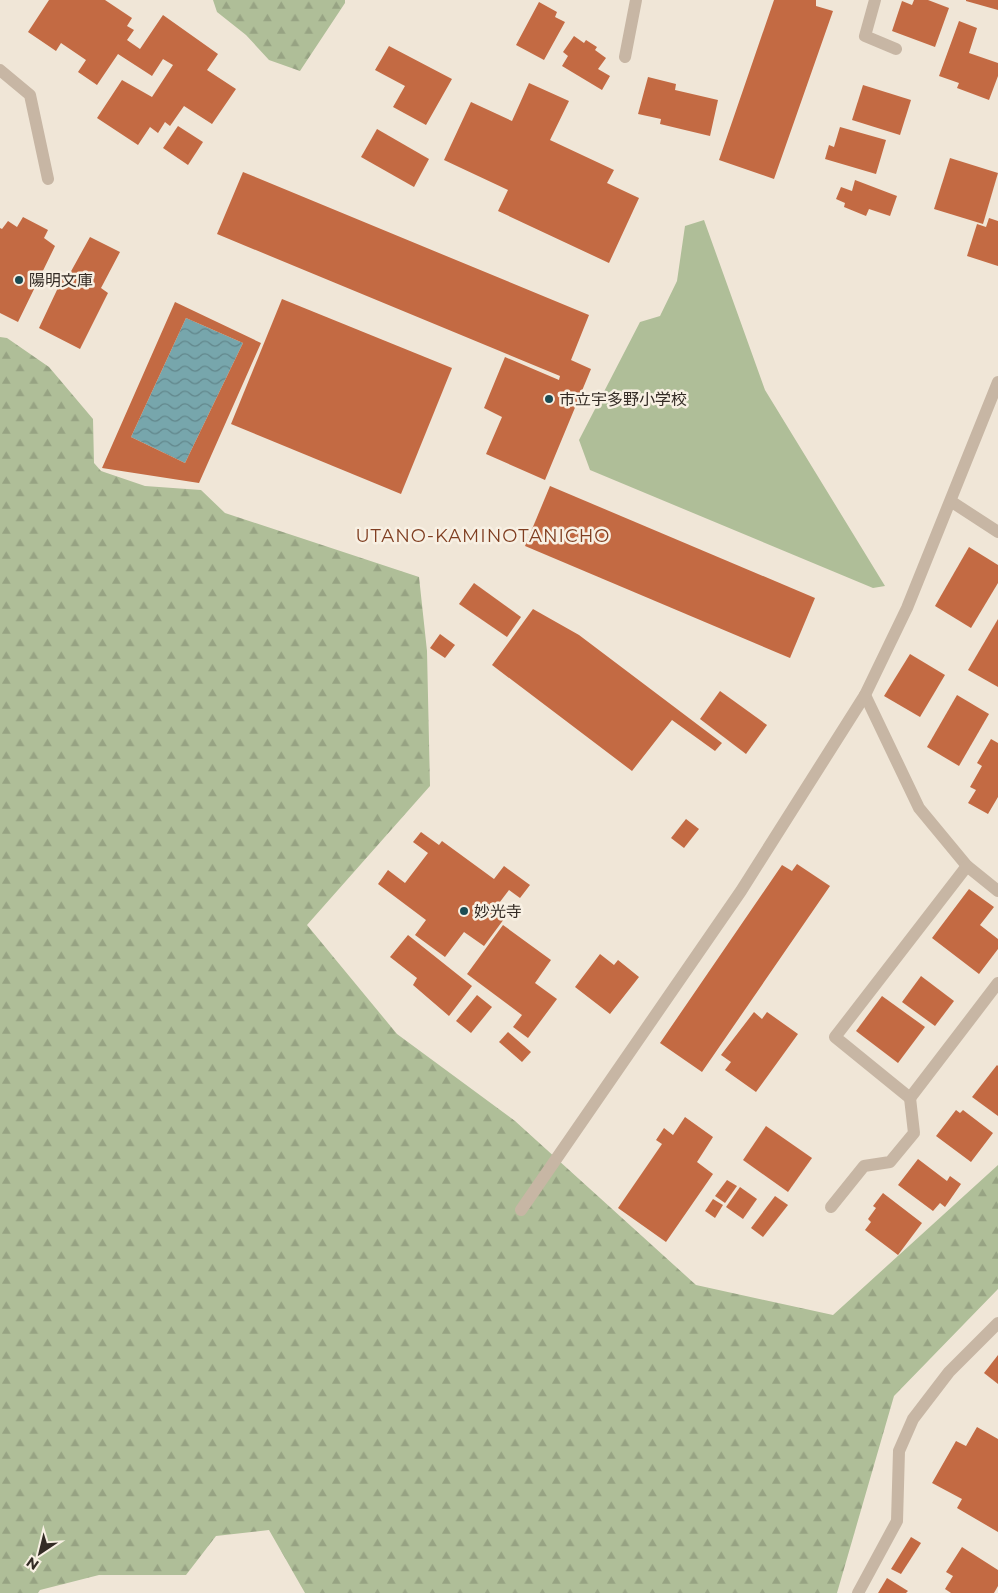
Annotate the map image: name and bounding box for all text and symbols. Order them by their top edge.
place label: 陽明文庫 [29,271,93,290]
marker: 陽明文庫 [13,274,25,286]
place label: 市立宇多野小学校 [559,390,687,409]
marker: 市立宇多野小学校 [543,393,555,405]
district label: UTANO-KAMINOTANICHO [356,525,610,547]
place label: 妙光寺 [474,902,522,921]
marker: 妙光寺 [458,905,470,917]
north arrow [15,1528,65,1578]
text: N [23,1553,42,1574]

